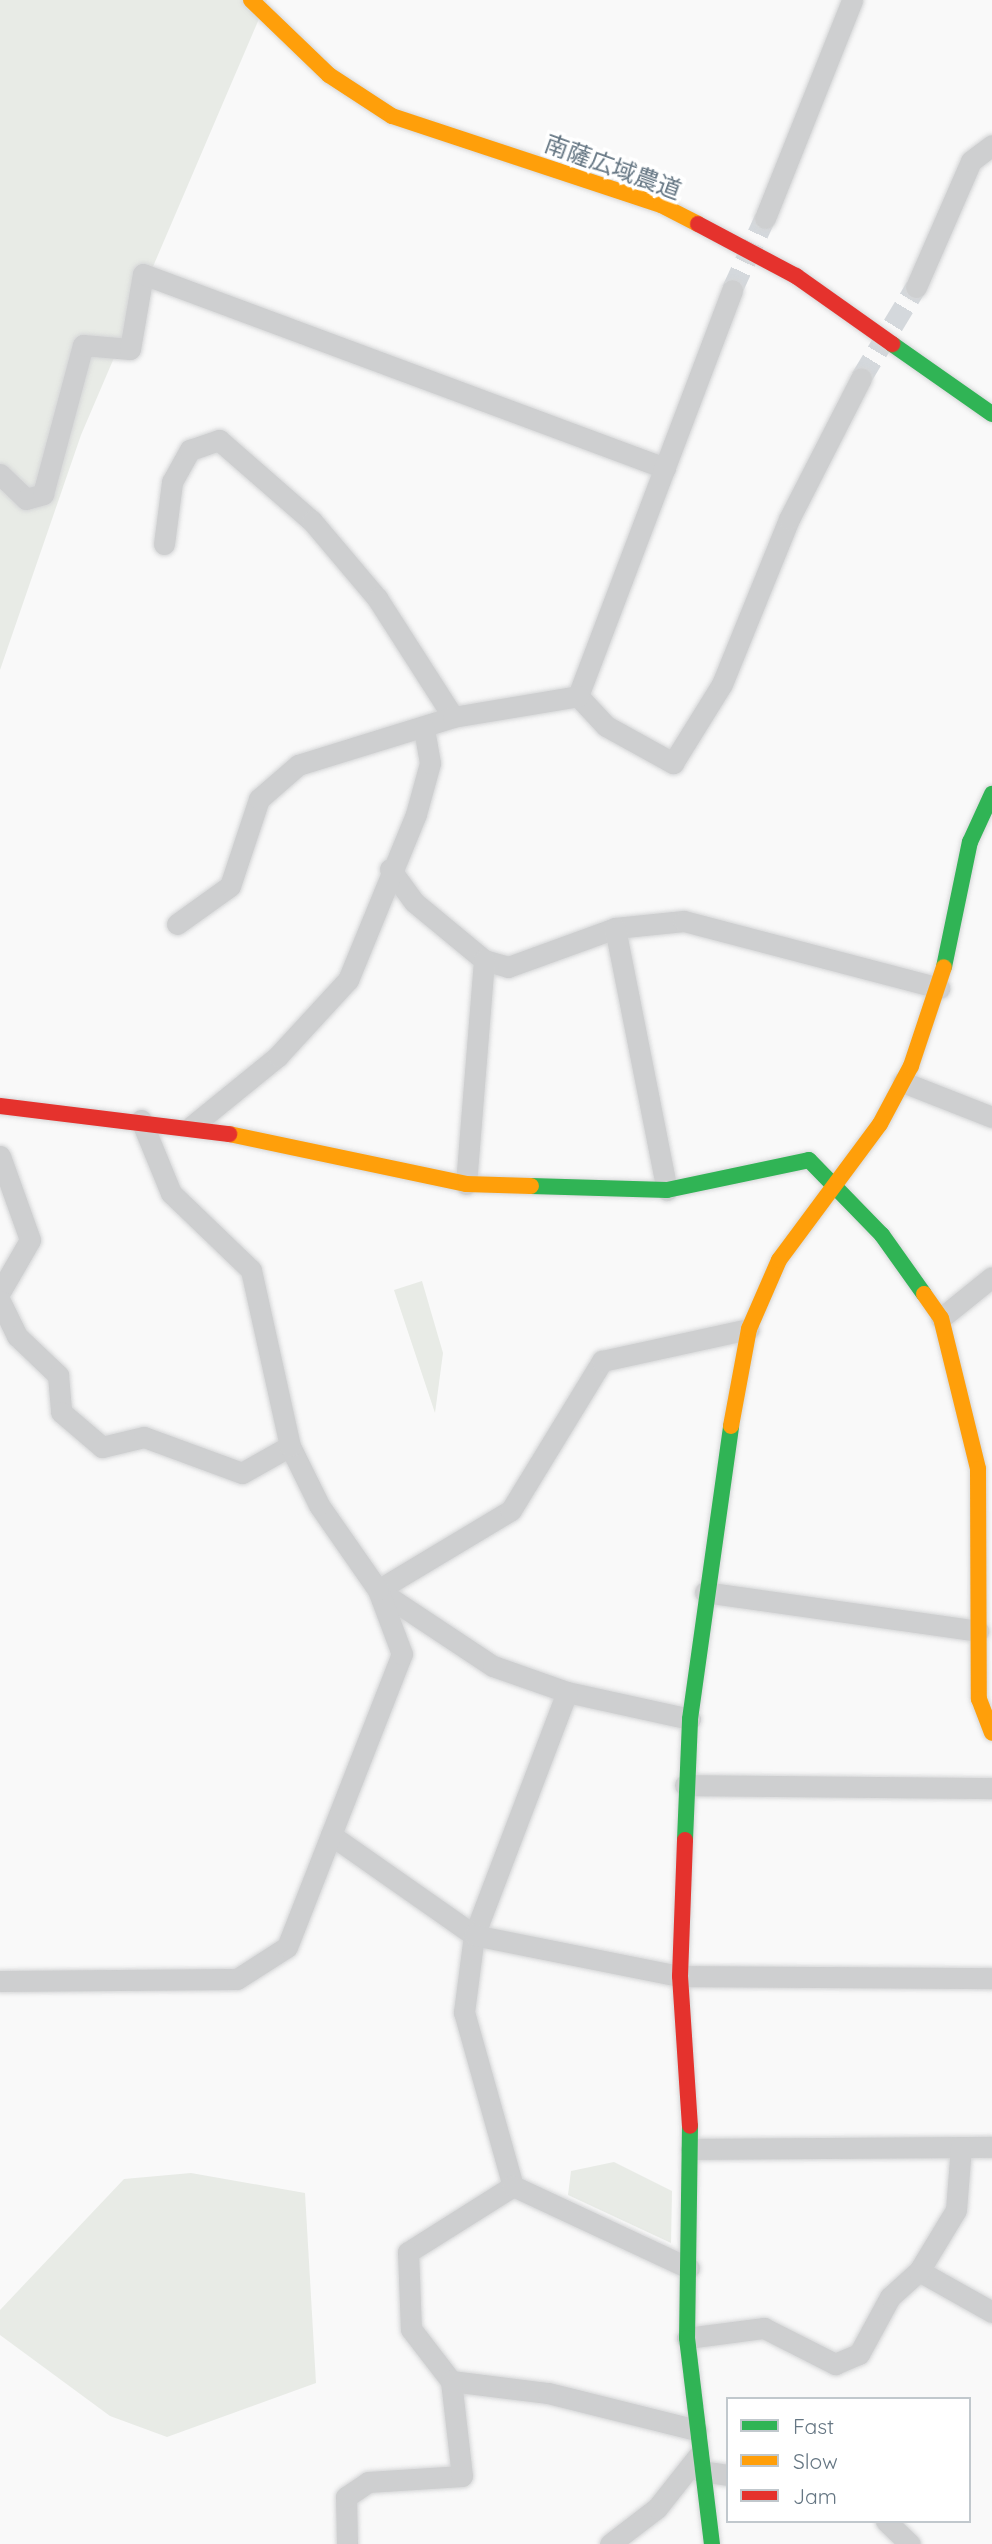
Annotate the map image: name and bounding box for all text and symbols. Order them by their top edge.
street label: 南薩広域農道 [540,129,686,205]
legend [726,2397,971,2523]
text: Fast [793,2413,834,2439]
text: Slow [793,2448,838,2474]
text: Jam [793,2483,837,2509]

